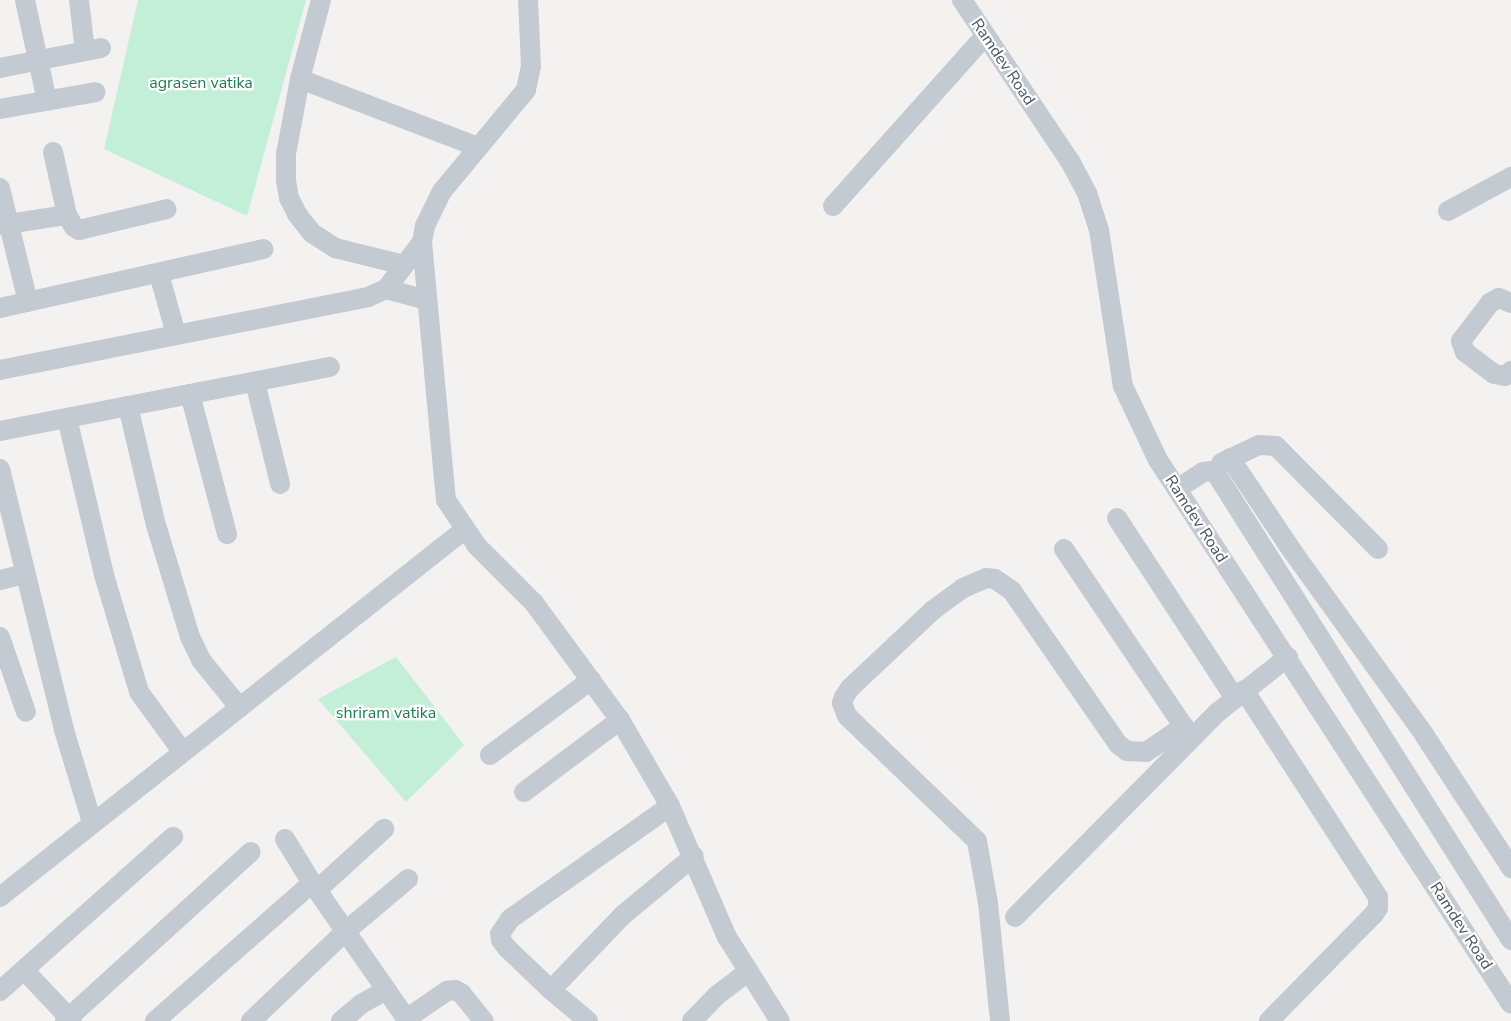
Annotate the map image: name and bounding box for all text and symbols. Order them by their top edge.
street label: Ramdev Road [967,15,1039,109]
park label: agrasen vatika [149,73,253,93]
street label: Ramdev Road [1161,472,1231,566]
park label: shriram vatika [336,703,436,723]
street label: Ramdev Road [1426,879,1496,973]

